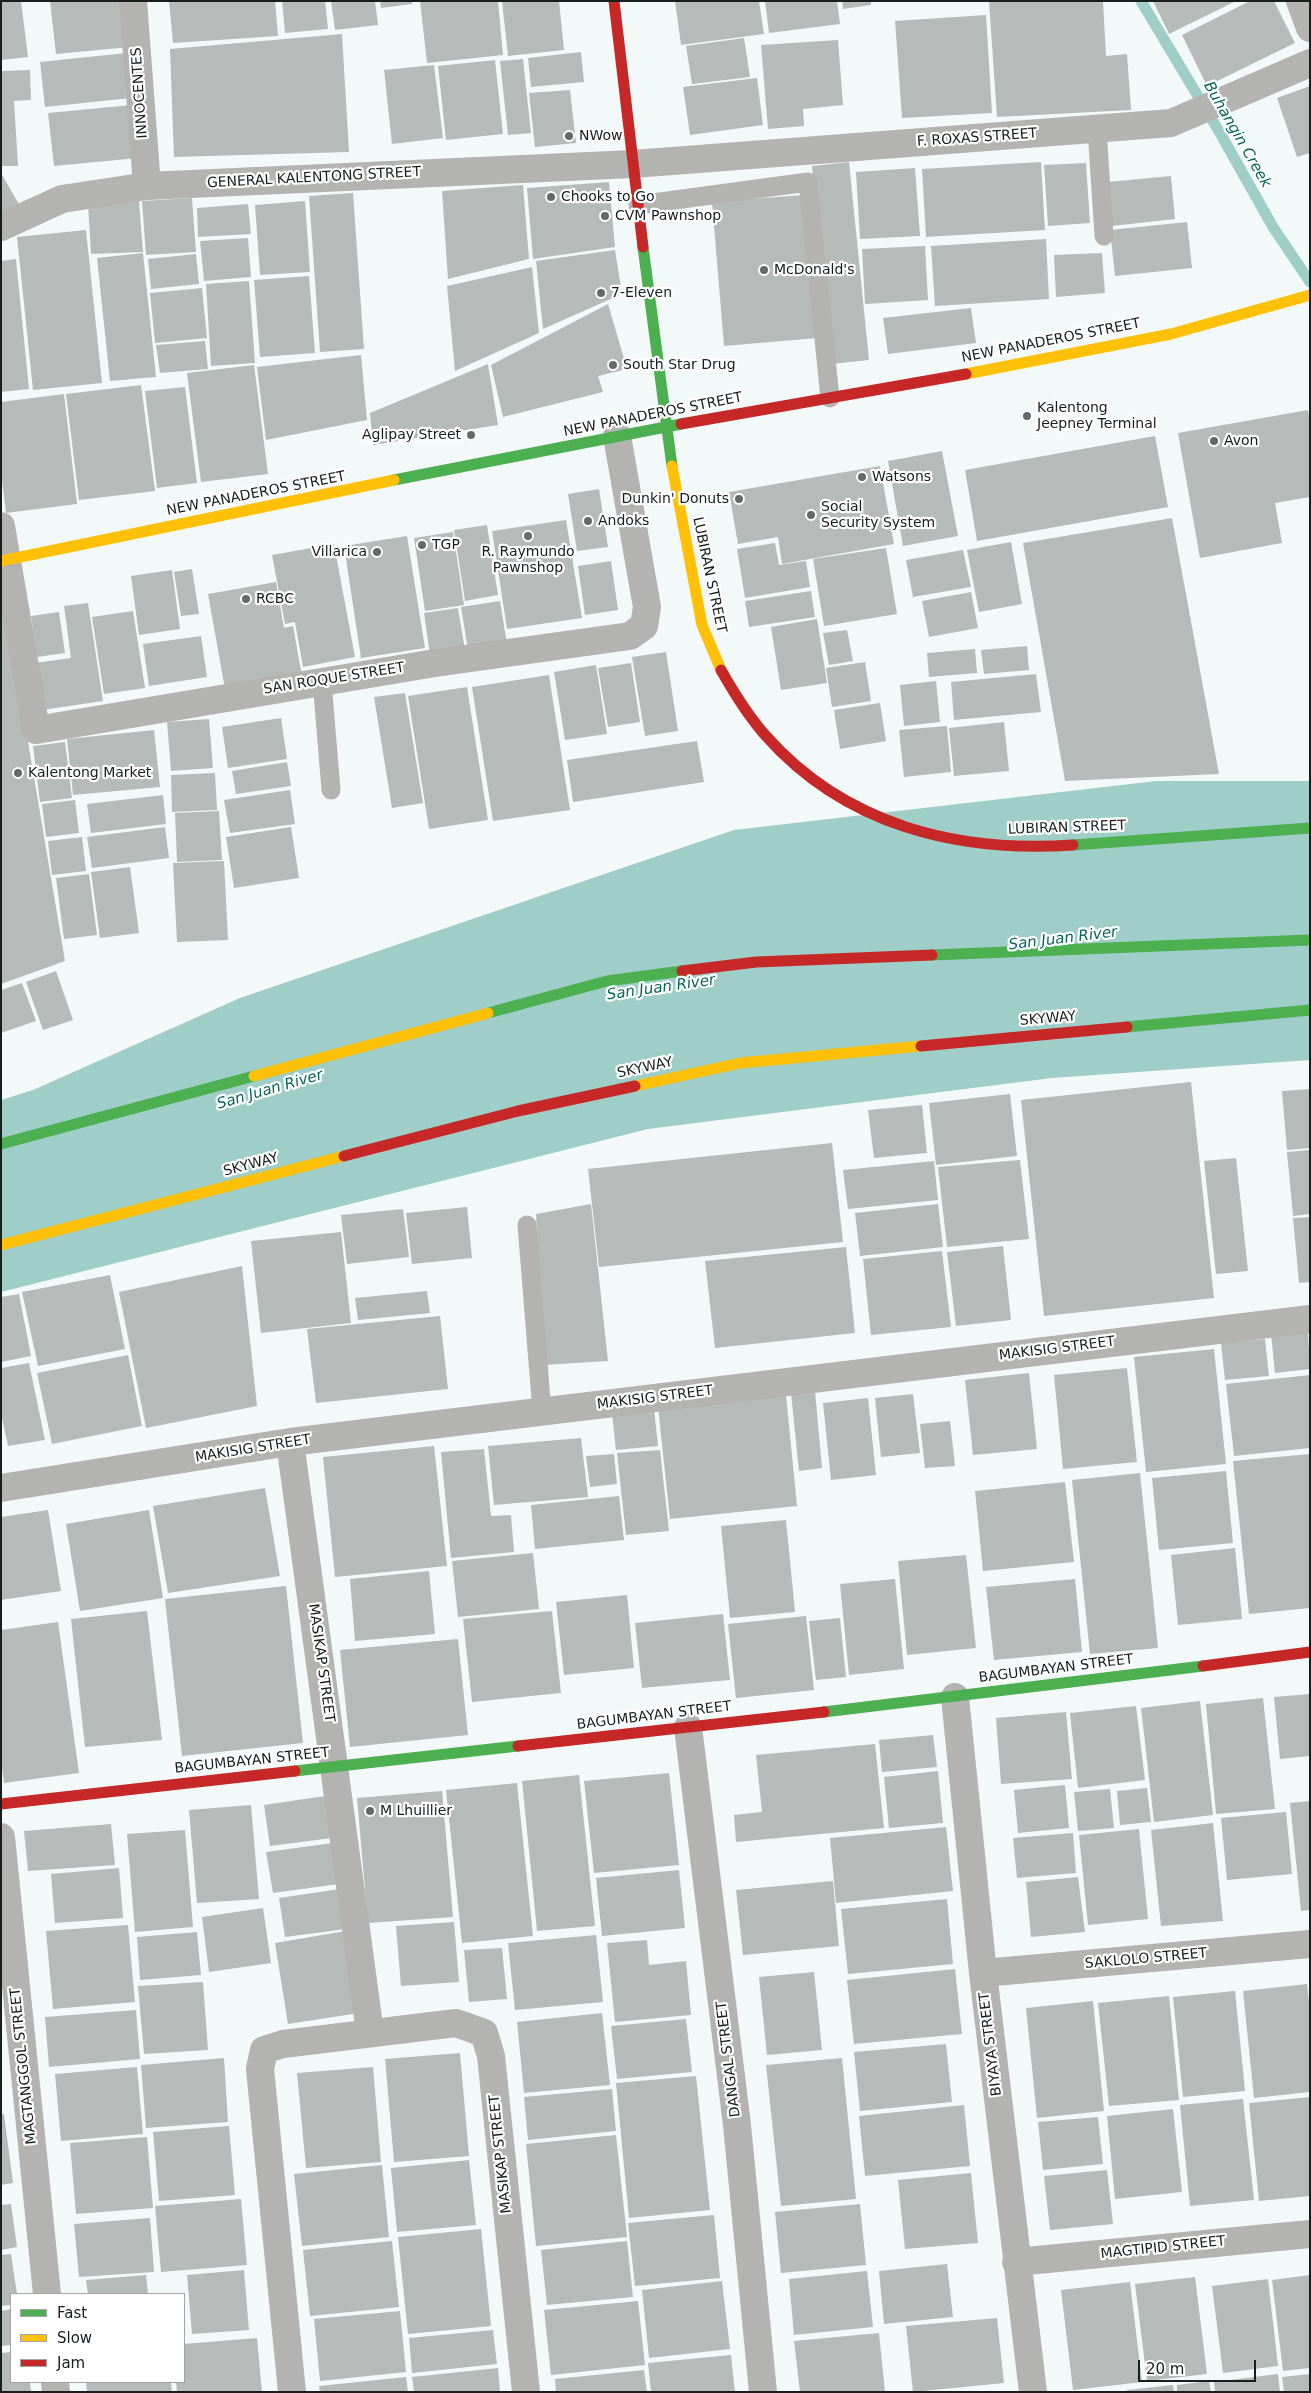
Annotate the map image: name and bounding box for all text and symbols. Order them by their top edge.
street label: INNOCENTES [128,47,152,139]
water label: Buhangin Creek [1199,79,1275,191]
street label: F. ROXAS STREET [916,125,1038,151]
place label: NWow [579,128,623,144]
marker: NWow [563,130,575,142]
street label: GENERAL KALENTONG STREET [207,164,421,192]
place label: Chooks to Go [561,189,655,205]
marker: Chooks to Go [545,191,557,203]
place label: CVM Pawnshop [615,208,721,224]
marker: CVM Pawnshop [599,210,611,222]
place label: McDonald's [774,262,854,278]
marker: McDonald's [758,264,770,276]
place label: 7-Eleven [611,285,672,301]
marker: 7-Eleven [595,287,607,299]
street label: NEW PANADEROS STREET [960,315,1142,367]
place label: South Star Drug [623,357,736,373]
marker: South Star Drug [607,359,619,371]
street label: NEW PANADEROS STREET [562,389,744,441]
place label: Kalentong Jeepney Terminal [1037,400,1157,432]
marker: Kalentong Jeepney Terminal [1021,410,1033,422]
place label: Aglipay Street [362,427,461,443]
marker: Aglipay Street [465,429,477,441]
place label: Avon [1224,433,1258,449]
marker: Avon [1208,435,1220,447]
street label: NEW PANADEROS STREET [165,468,347,520]
place label: Watsons [872,469,931,485]
marker: Watsons [856,471,868,483]
place label: Dunkin' Donuts [621,491,729,507]
marker: Dunkin' Donuts [733,493,745,505]
place label: Social Security System [821,499,935,532]
marker: Social Security System [805,509,817,521]
place label: Andoks [598,513,649,529]
marker: Andoks [582,515,594,527]
street label: LUBIRAN STREET [689,515,729,635]
marker: R. Raymundo Pawnshop [522,530,534,542]
place label: TGP [432,537,460,553]
marker: TGP [416,539,428,551]
place label: Villarica [312,544,367,560]
place label: R. Raymundo Pawnshop [481,544,575,576]
marker: Villarica [371,546,383,558]
place label: RCBC [256,591,294,607]
marker: RCBC [240,593,252,605]
street label: SAN ROQUE STREET [262,660,406,698]
place label: Kalentong Market [28,765,151,781]
marker: Kalentong Market [12,767,24,779]
street label: LUBIRAN STREET [1008,818,1126,838]
water label: San Juan River [1008,923,1118,955]
water label: San Juan River [606,971,716,1005]
street label: SKYWAY [1019,1008,1077,1030]
street label: SKYWAY [616,1054,674,1082]
water label: San Juan River [215,1066,325,1114]
street label: SKYWAY [222,1150,280,1180]
street label: MAKISIG STREET [998,1334,1116,1364]
street label: MAKISIG STREET [596,1383,714,1413]
street label: MAKISIG STREET [194,1432,312,1466]
street label: MASIKAP STREET [304,1603,338,1723]
street label: BAGUMBAYAN STREET [978,1651,1134,1687]
street label: BAGUMBAYAN STREET [576,1698,732,1734]
street label: BAGUMBAYAN STREET [174,1745,330,1777]
place label: M Lhuillier [380,1803,452,1819]
marker: M Lhuillier [364,1805,376,1817]
street label: SAKLOLO STREET [1084,1945,1208,1973]
street label: MAGTANGGOL STREET [7,1987,41,2145]
street label: BIYAYA STREET [976,1991,1006,2097]
street label: DANGAL STREET [714,2000,744,2118]
street label: MASIKAP STREET [486,2094,516,2214]
street label: MAGTIPID STREET [1100,2233,1226,2263]
legend [10,2293,185,2383]
text: Fast [57,2304,87,2322]
text: Slow [57,2329,92,2347]
scale bar [1141,2350,1258,2382]
text: Jam [57,2354,85,2372]
text: 20 m [1146,2360,1184,2378]

